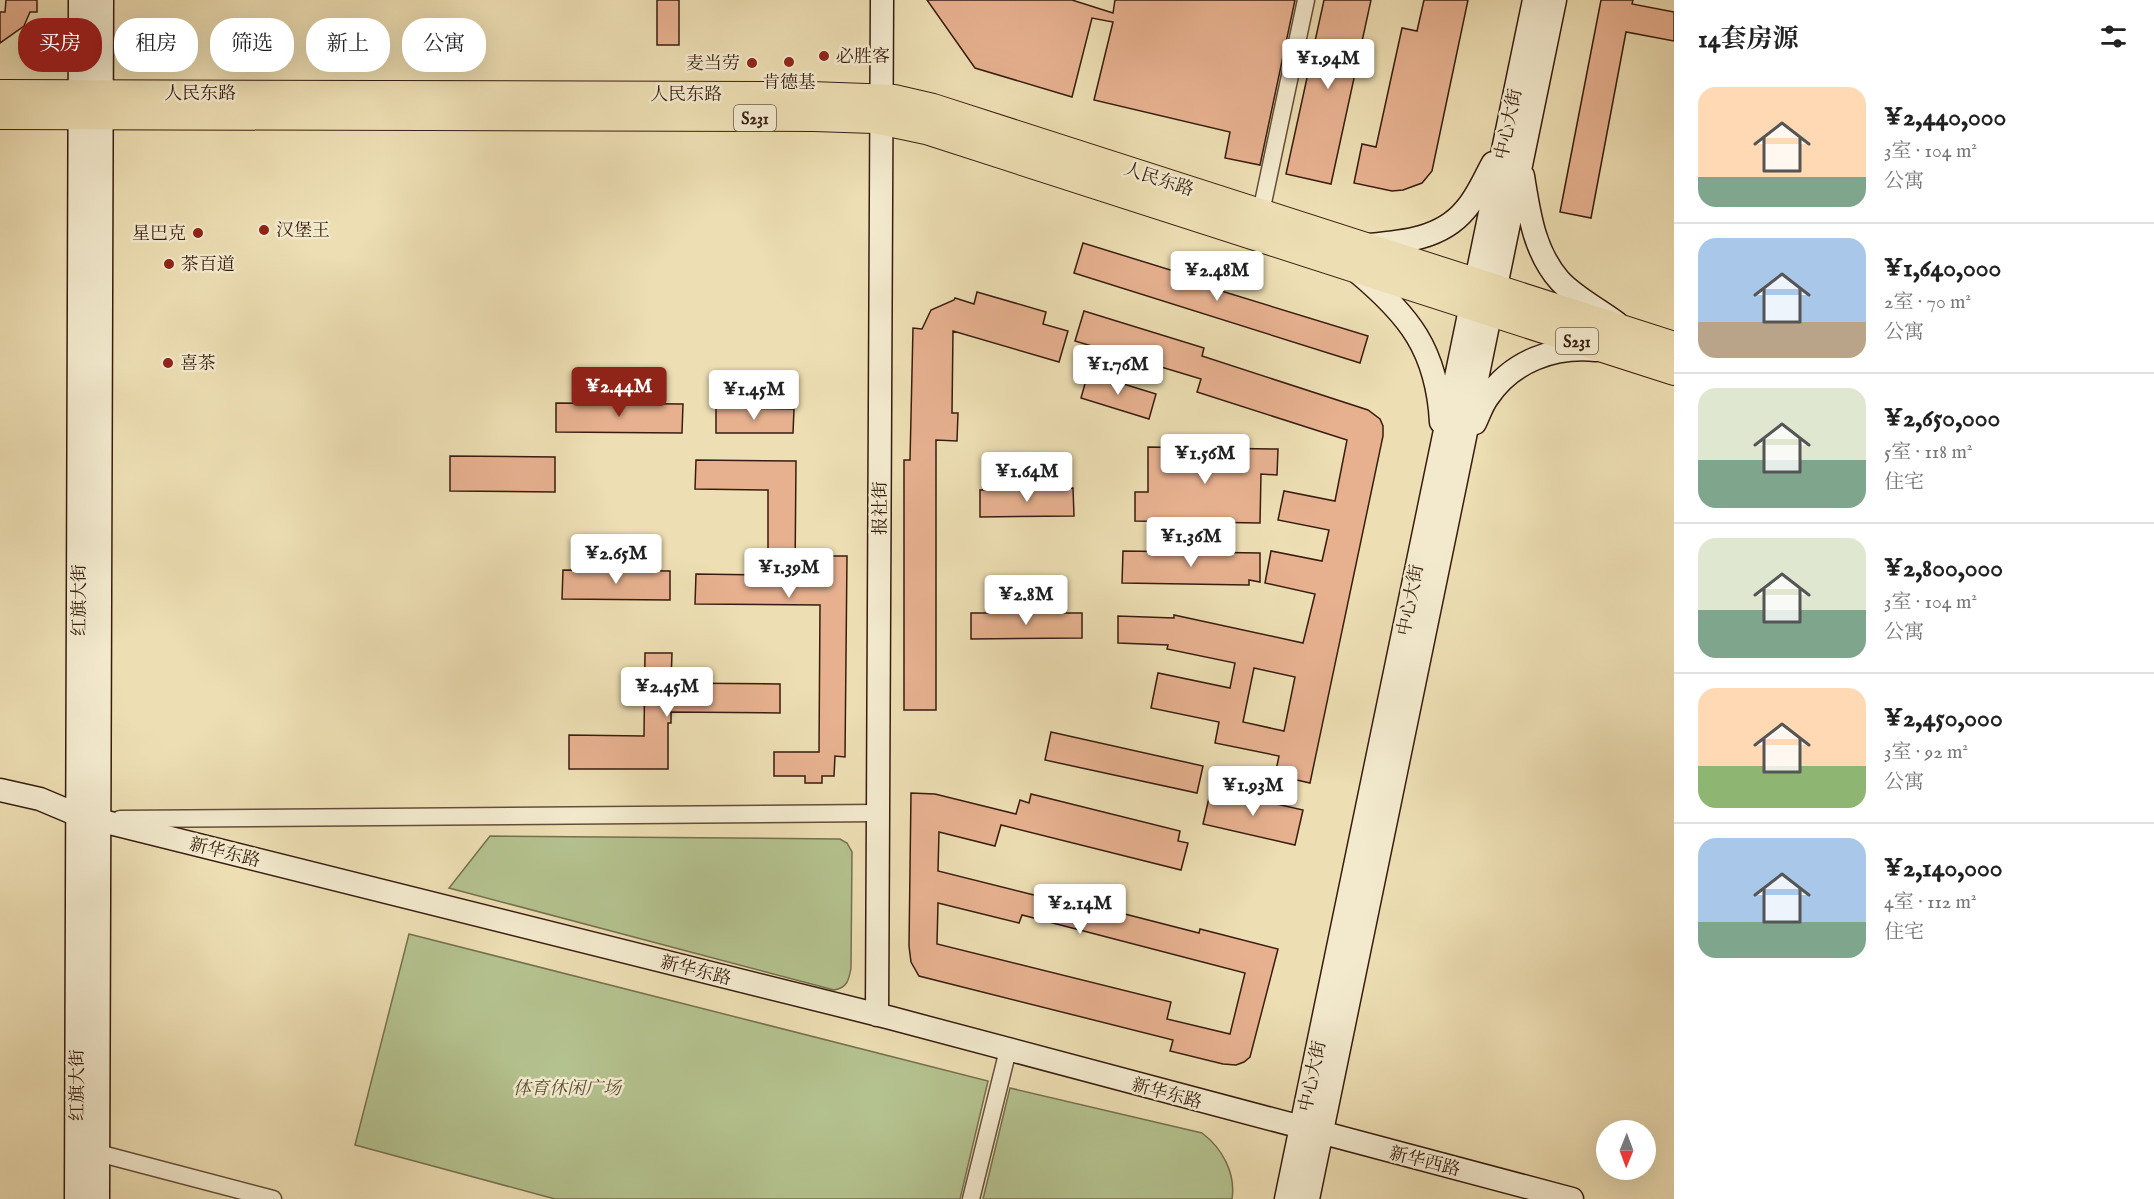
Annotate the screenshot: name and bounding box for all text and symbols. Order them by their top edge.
chip: 买房 [18,18,102,72]
chip: 租房 [114,18,198,72]
chip: 筛选 [210,18,294,72]
chip: 新上 [306,18,390,72]
chip: 公寓 [402,18,486,72]
icon: filters [2097,20,2130,53]
text: 14套房源 [1698,23,1798,56]
pin: ¥1.94M [1279,39,1377,90]
place label: 必胜客 [836,46,890,69]
text: ¥1.94M [1296,46,1360,71]
marker: 必胜客 [817,49,831,63]
place label: 麦当劳 [686,53,740,76]
marker: 肯德基 [782,55,796,69]
marker: 麦当劳 [745,56,759,70]
place label: 肯德基 [762,72,816,95]
street label: 人民东路 [164,83,236,106]
street label: 人民东路 [650,84,722,107]
street label: 中心大街 [1491,87,1528,162]
text: ¥2,440,000 [1884,101,2006,134]
road number: S231 [734,105,776,131]
icon: home [1746,111,1818,183]
text: 3室 · 104 m² [1884,139,1977,164]
street label: 人民东路 [1121,158,1196,202]
text: 公寓 [1884,169,1924,194]
place label: 汉堡王 [276,220,330,243]
place label: 星巴克 [132,223,186,246]
marker: 汉堡王 [257,223,271,237]
marker: 星巴克 [191,226,205,240]
pin: ¥2.48M [1168,251,1266,302]
text: ¥1,640,000 [1884,252,2001,285]
place label: 茶百道 [181,254,235,277]
marker: 茶百道 [162,257,176,271]
text: ¥2.48M [1185,258,1249,283]
icon: home [1746,262,1818,334]
text: 2室 · 70 m² [1884,290,1971,315]
text: 公寓 [1884,320,1924,345]
road number: S231 [1556,328,1598,354]
pin: ¥1.76M [1069,345,1167,396]
text: ¥1.76M [1087,352,1149,377]
place label: 喜茶 [180,353,216,376]
marker: 喜茶 [161,356,175,370]
pin: ¥2.44M [570,367,668,418]
pin: ¥1.45M [705,370,803,421]
text: ¥2.44M [586,374,652,399]
text: ¥1.45M [723,377,785,402]
text: ¥2,650,000 [1884,402,2000,435]
icon: home [1746,412,1818,484]
pin: ¥1.56M [1156,434,1254,485]
text: 5室 · 118 m² [1884,440,1973,465]
text: ¥1.56M [1175,441,1235,466]
pin: ¥1.64M [978,452,1076,503]
text: ¥1.64M [995,459,1059,484]
text: 住宅 [1884,470,1924,495]
street label: 报社街 [870,481,893,535]
pin: ¥1.36M [1142,517,1240,568]
text: ¥1.36M [1160,524,1222,549]
pin: ¥2.65M [567,534,665,585]
text: ¥2.65M [585,541,647,566]
pin: ¥1.39M [740,548,838,599]
text: ¥2,800,000 [1884,552,2003,585]
text: ¥1.39M [758,555,820,580]
icon: home [1746,562,1818,634]
street label: 中心大街 [1393,563,1430,638]
street label: 红旗大街 [69,564,92,636]
pin: ¥2.8M [984,575,1068,626]
text: ¥2.8M [999,582,1053,607]
text: 3室 · 104 m² [1884,590,1977,615]
text: 公寓 [1884,620,1924,645]
pin: ¥2.45M [618,667,716,718]
text: ¥2.45M [635,674,699,699]
text: ¥2,450,000 [1884,702,2003,735]
icon: home [1746,712,1818,784]
text: 3室 · 92 m² [1884,740,1968,765]
pin: ¥1.93M [1204,766,1302,817]
text: 公寓 [1884,770,1924,795]
text: ¥1.93M [1222,773,1284,798]
street label: 新华东路 [187,834,262,873]
text: ¥2,140,000 [1884,852,2003,885]
icon: home [1746,862,1818,934]
pin: ¥2.14M [1031,884,1129,935]
text: 4室 · 112 m² [1884,890,1977,915]
text: ¥2.14M [1048,891,1112,916]
text: 住宅 [1884,920,1924,945]
street label: 新华东路 [658,952,733,991]
street label: 中心大街 [1295,1039,1332,1114]
street label: 红旗大街 [67,1049,90,1121]
street label: 新华东路 [1129,1074,1204,1115]
park label: 体育休闲广场 [513,1078,623,1101]
north arrow [1596,1120,1656,1180]
map controls [1596,1120,1656,1180]
street label: 新华西路 [1387,1143,1462,1182]

